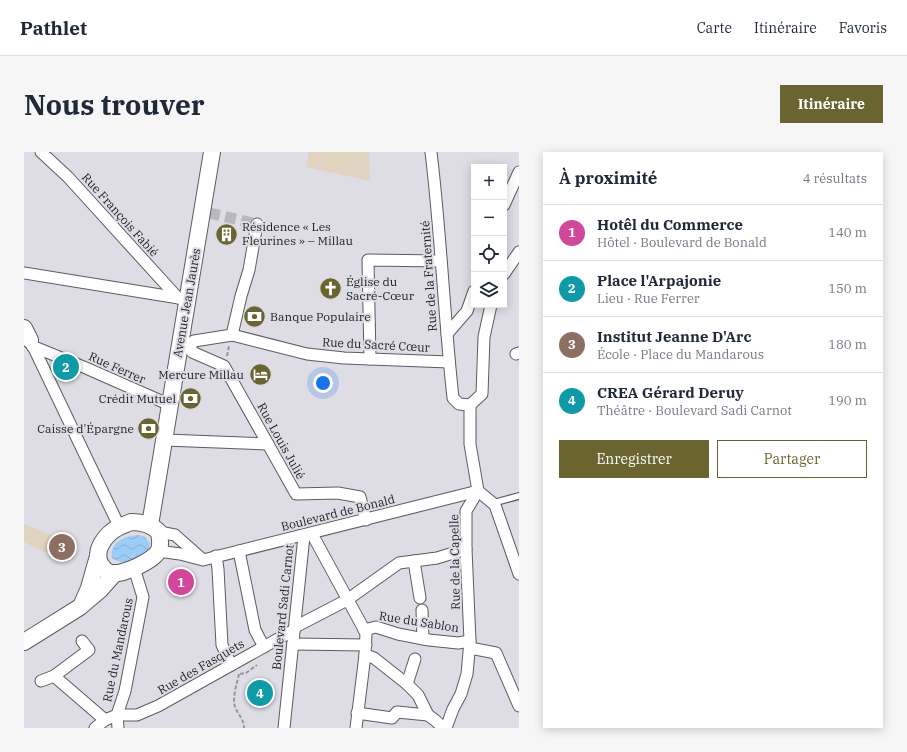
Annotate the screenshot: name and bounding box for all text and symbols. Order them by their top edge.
text: Pathlet [20,16,87,40]
text: Carte [697,19,732,37]
text: Itinéraire [754,19,817,37]
text: Favoris [839,19,887,37]
button: Itinéraire [780,85,883,123]
text: Nous trouver [24,86,205,123]
map controls [471,164,507,308]
button: + [471,164,507,200]
text: À proximité [559,167,657,189]
street label: Rue François Fabié [79,170,162,260]
text: 4 résultats [803,170,867,187]
button: − [471,200,507,236]
text: Hotêl du Commerce [597,215,743,234]
place label: Résidence « Les Fleurines » – Millau [242,219,353,248]
street label: Rue de la Fraternité [417,220,440,332]
building icon: Résidence « Les Fleurines » – Millau [213,221,239,247]
text: 1 [568,224,576,241]
text: 140 m [828,224,867,241]
text: Hôtel · Boulevard de Bonald [597,234,767,251]
button: locate [471,236,507,272]
street label: Avenue Jean Jaurès [169,247,204,359]
text: Place l'Arpajonie [597,271,721,290]
button: layers [471,272,507,308]
place label: Église du Sacré-Cœur [346,274,415,303]
church icon: Église du Sacré-Cœur [318,276,344,302]
text: 2 [568,280,576,297]
text: 150 m [828,280,867,297]
text: Lieu · Rue Ferrer [597,290,700,307]
bank icon: Banque Populaire [242,304,268,330]
place label: Banque Populaire [270,309,371,324]
text: Institut Jeanne D'Arc [597,327,752,346]
street label: Rue du Sacré Cœur [322,334,431,355]
text: 3 [568,336,576,353]
text: 180 m [828,336,867,353]
text: École · Place du Mandarous [597,346,764,363]
street label: Rue Ferrer [87,348,149,387]
pin: 2 [53,352,79,382]
hotel icon: Mercure Millau [247,362,273,388]
place label: Mercure Millau [158,367,245,382]
your location [313,373,333,393]
text: CREA Gérard Deruy [597,383,744,402]
bank icon: Crédit Mutuel [178,386,204,412]
place label: Crédit Mutuel [99,391,176,406]
text: 4 [568,392,576,409]
text: 190 m [828,392,867,409]
street label: Rue Louis Julié [254,400,309,482]
text: Théâtre · Boulevard Sadi Carnot [597,402,792,419]
bank icon: Caisse d'Épargne [136,416,162,442]
place label: Caisse d'Épargne [37,421,134,436]
button: Enregistrer [559,440,709,478]
button: Partager [717,440,867,478]
street label: Boulevard de Bonald [279,491,396,534]
street label: Rue de la Capelle [446,514,463,610]
pin: 3 [49,532,75,562]
street label: Boulevard Sadi Carnot [268,543,297,670]
pin: 1 [168,567,194,597]
street label: Rue du Mandarous [99,596,136,703]
street label: Rue du Sablon [378,608,461,635]
street label: Rue des Fasquets [155,636,247,697]
pin: 4 [247,678,273,708]

